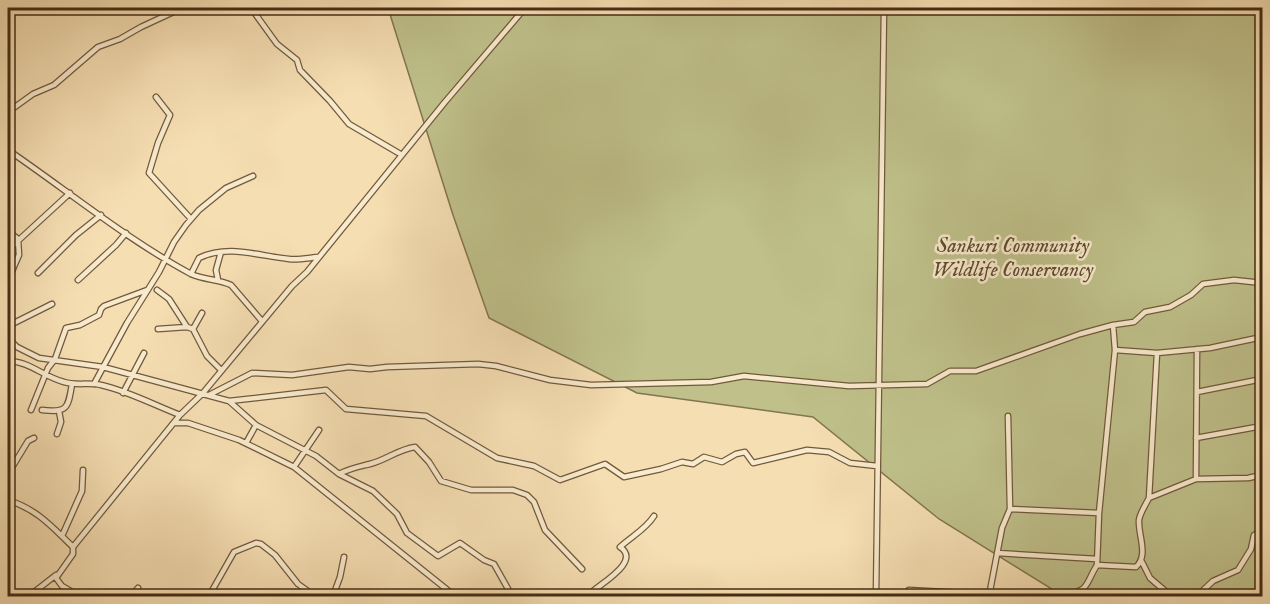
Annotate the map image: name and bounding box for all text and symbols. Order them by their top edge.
park label: Sankuri Community Wildlife Conservancy [933,233,1094,284]

